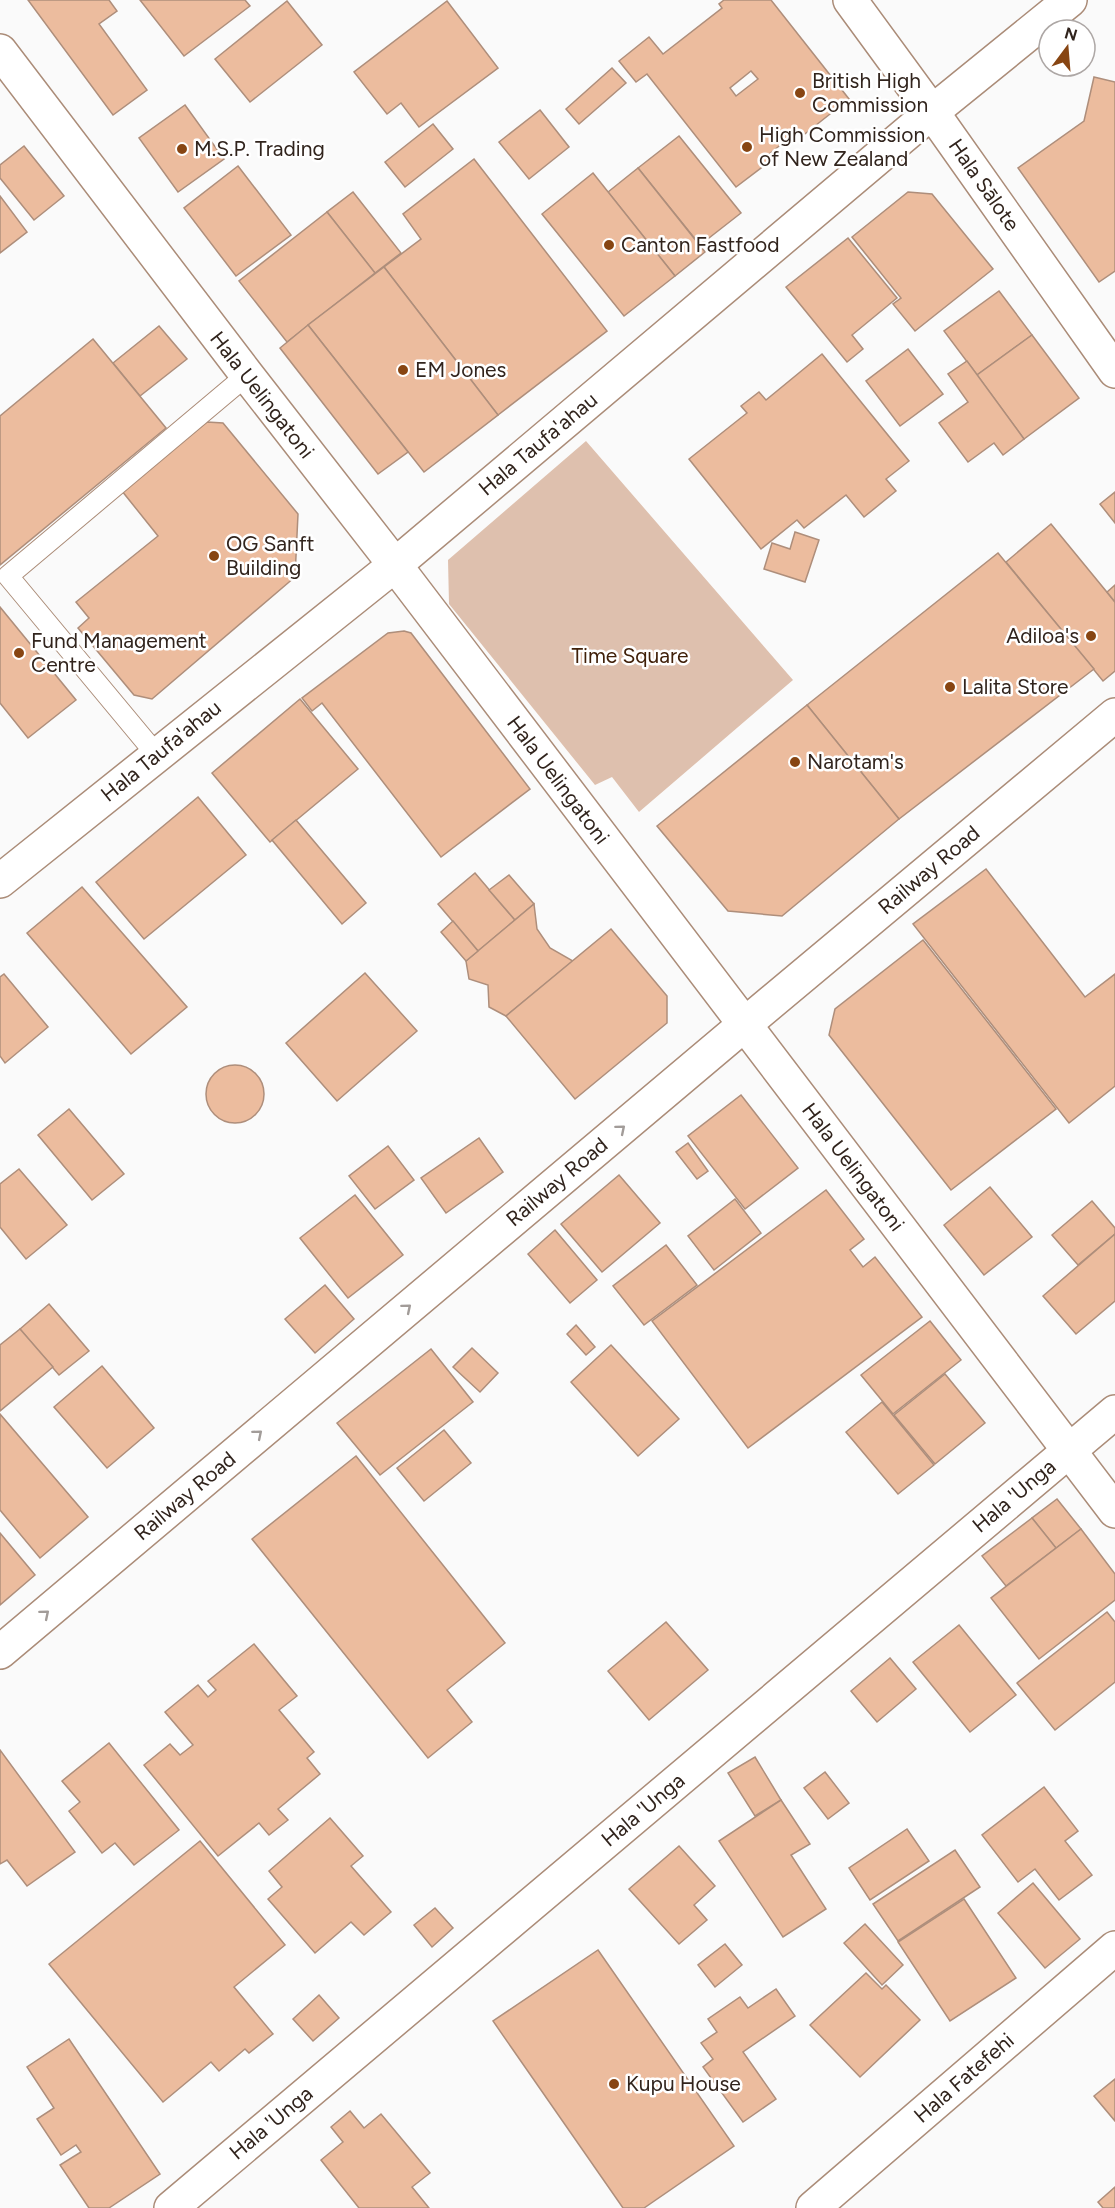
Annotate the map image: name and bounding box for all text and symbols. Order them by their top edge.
north arrow [1037,18,1097,78]
text: N [1062,23,1080,45]
place label: British High Commission [812,68,928,117]
marker: British High Commission [793,86,807,100]
place label: High Commission of New Zealand [759,122,925,171]
street label: Hala Sālote [944,134,1025,236]
place label: M.S.P. Trading [194,136,325,161]
marker: High Commission of New Zealand [740,140,754,154]
marker: M.S.P. Trading [175,142,189,156]
place label: Canton Fastfood [621,232,780,257]
marker: Canton Fastfood [602,238,616,252]
street label: Hala Uelingatoni [205,326,320,463]
place label: EM Jones [415,357,506,382]
marker: EM Jones [396,363,410,377]
street label: Hala Taufa'ahau [473,387,602,500]
place label: OG Sanft Building [226,531,315,580]
marker: OG Sanft Building [207,549,221,563]
place label: Adiloa's [1006,623,1079,648]
place label: Fund Management Centre [31,628,207,677]
marker: Adiloa's [1084,629,1098,643]
park label: Time Square [571,643,689,668]
marker: Fund Management Centre [12,646,26,660]
place label: Lalita Store [962,674,1068,699]
marker: Lalita Store [943,680,957,694]
street label: Hala Taufa'ahau [96,695,226,807]
street label: Hala Uelingatoni [502,711,615,849]
place label: Narotam's [807,749,904,774]
marker: Narotam's [788,755,802,769]
street label: Railway Road [873,820,984,919]
street label: Hala Uelingatoni [797,1098,910,1236]
one-way arrow [614,1125,625,1136]
street label: Railway Road [501,1132,612,1231]
one-way arrow [400,1305,411,1316]
one-way arrow [251,1430,262,1441]
street label: Railway Road [129,1446,240,1545]
street label: Hala 'Unga [967,1454,1060,1538]
one-way arrow [38,1610,49,1621]
street label: Hala 'Unga [596,1768,689,1852]
street label: Hala Fatefehi [909,2027,1019,2128]
place label: Kupu House [626,2071,741,2096]
marker: Kupu House [607,2077,621,2091]
street label: Hala 'Unga [224,2081,317,2165]

